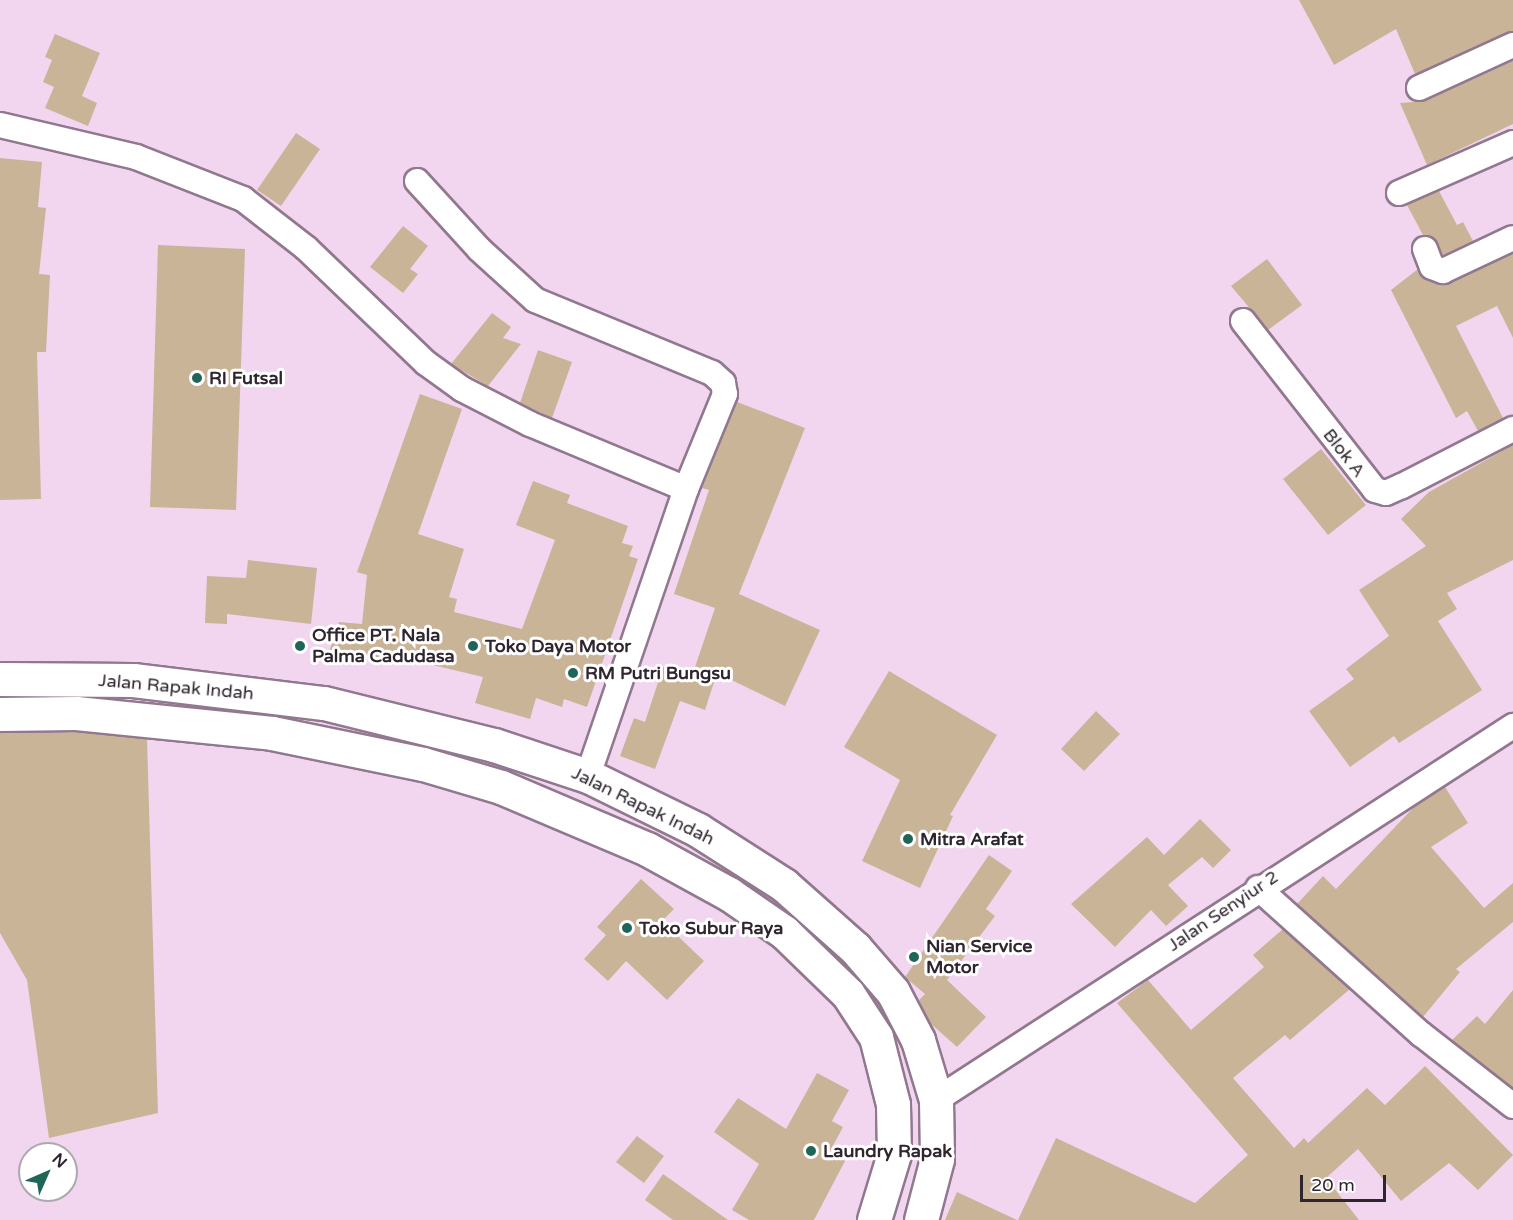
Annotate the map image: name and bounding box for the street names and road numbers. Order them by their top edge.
street label: Blok A [1318,424,1370,482]
street label: Jalan Rapak Indah [97,669,255,705]
street label: Jalan Rapak Indah [568,762,718,850]
street label: Jalan Senyiur 2 [1164,866,1282,956]

